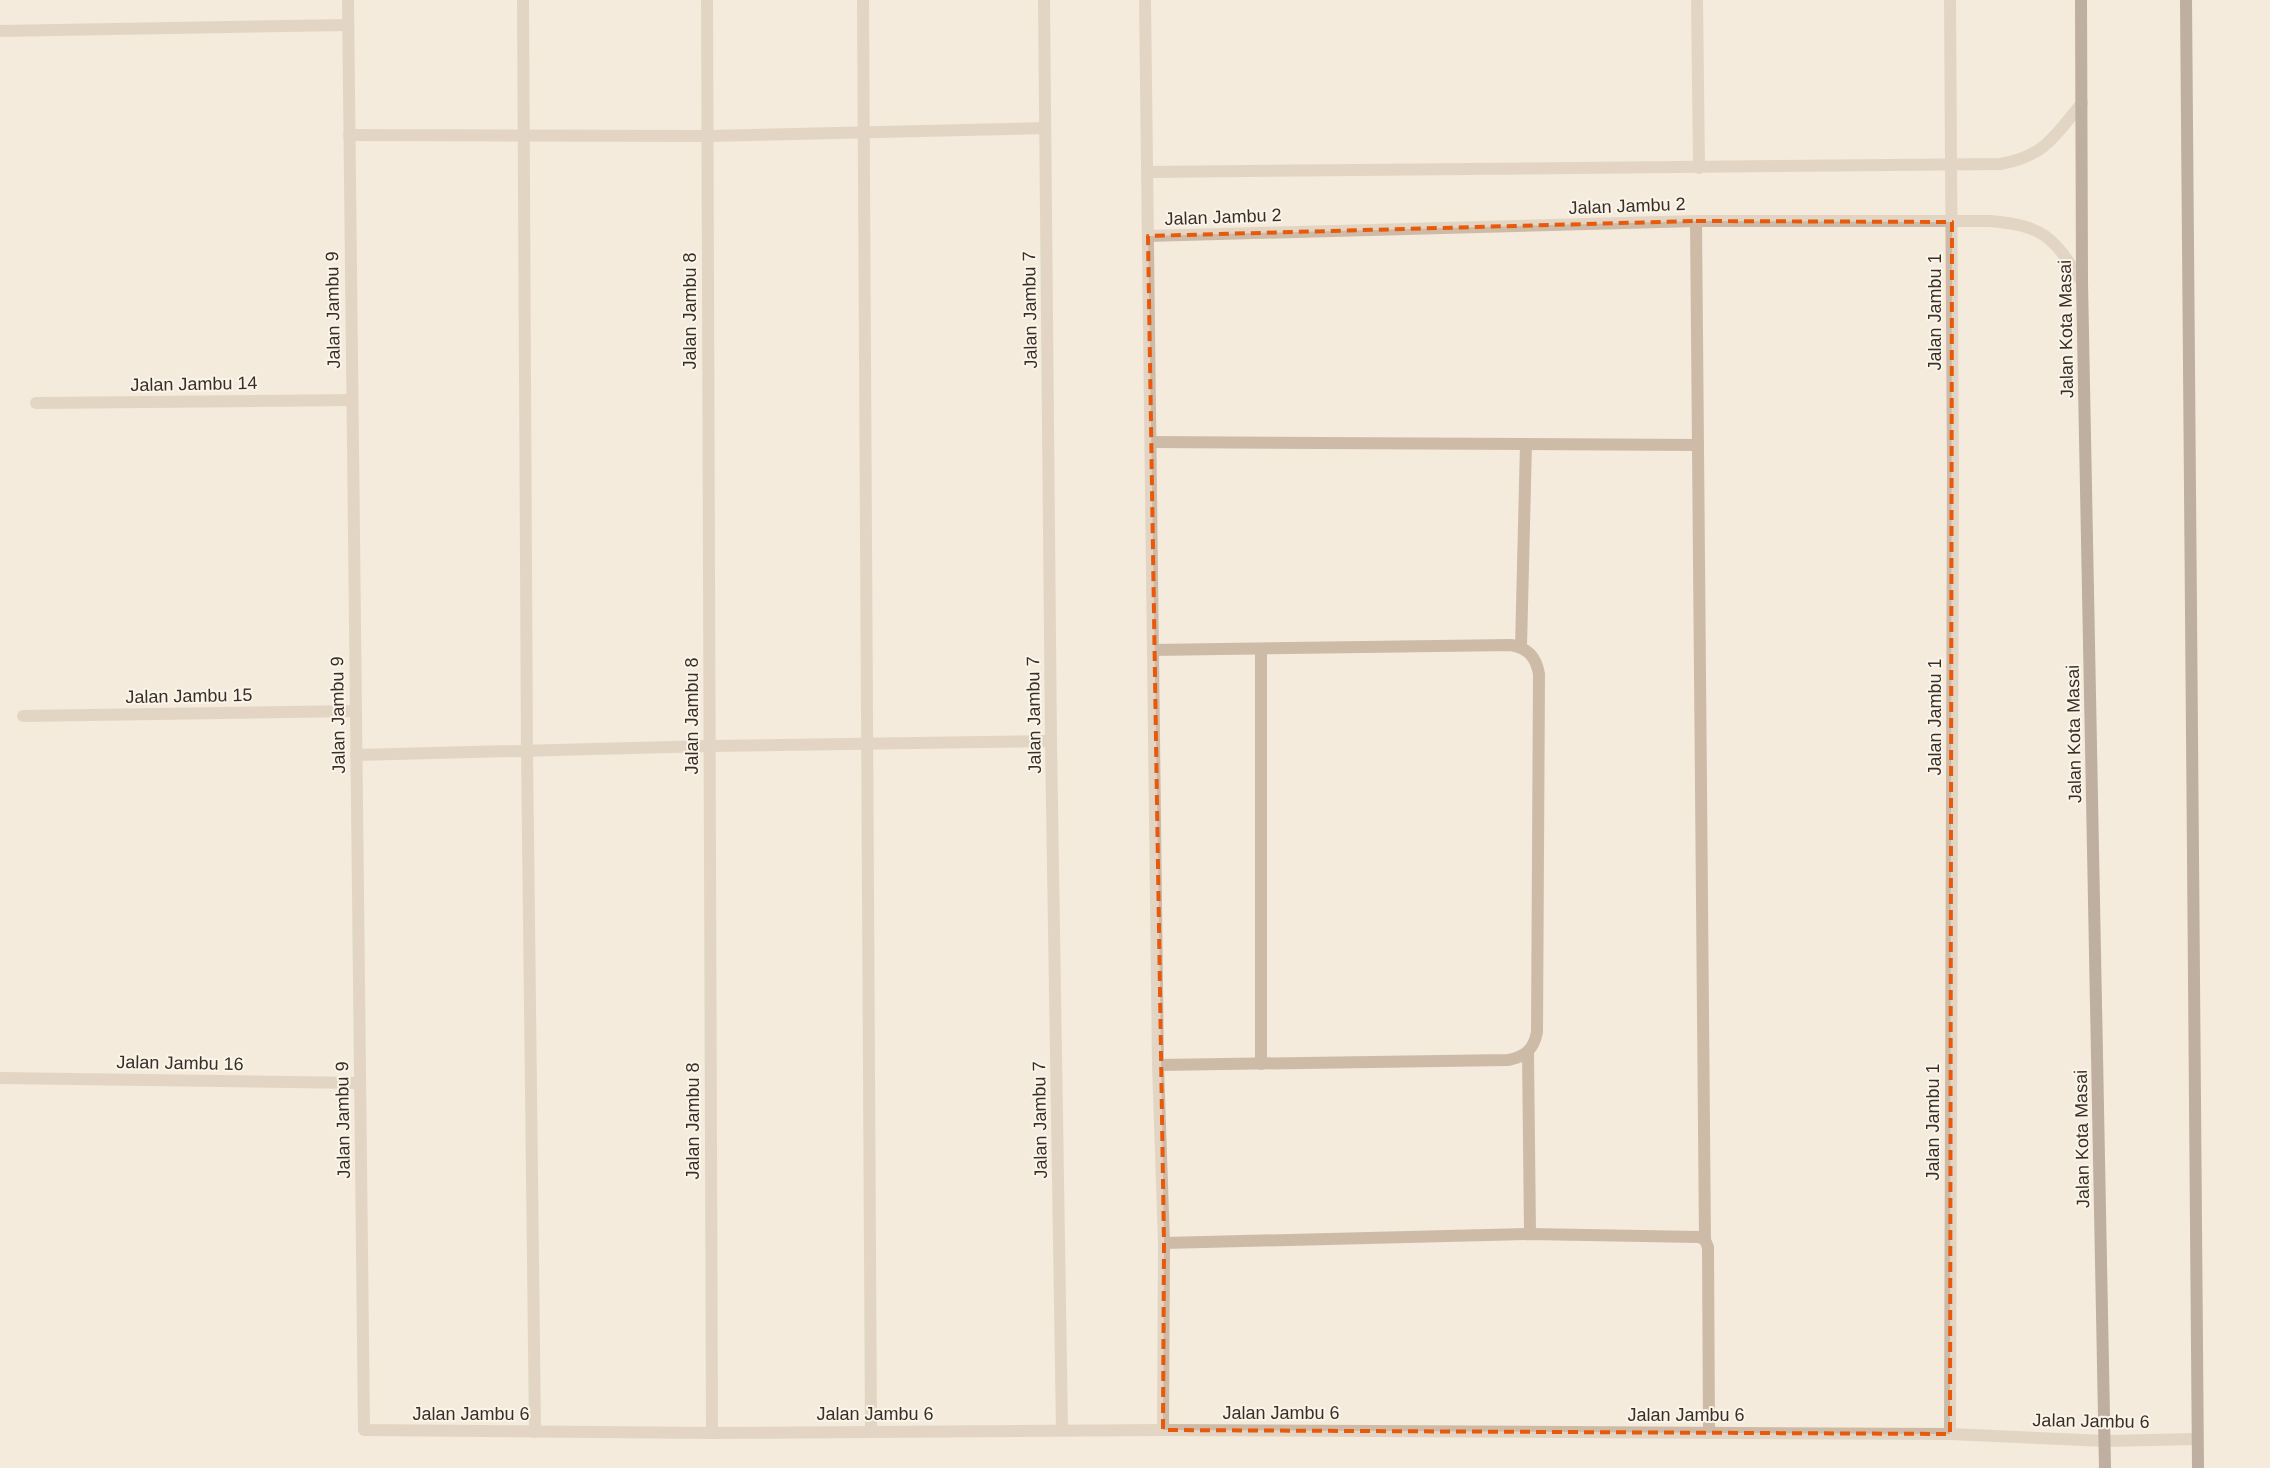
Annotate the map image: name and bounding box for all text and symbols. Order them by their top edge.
street label: Jalan Jambu 2 [1568,194,1686,218]
street label: Jalan Jambu 2 [1164,205,1282,229]
street label: Jalan Jambu 9 [322,251,344,369]
street label: Jalan Jambu 7 [1019,251,1041,369]
street label: Jalan Jambu 8 [680,252,700,370]
street label: Jalan Jambu 1 [1925,253,1945,371]
street label: Jalan Kota Masai [2055,260,2077,398]
street label: Jalan Jambu 14 [130,373,258,395]
street label: Jalan Jambu 9 [327,656,349,774]
street label: Jalan Jambu 7 [1023,656,1045,774]
street label: Jalan Jambu 8 [682,657,702,775]
street label: Jalan Jambu 1 [1925,658,1945,776]
street label: Jalan Kota Masai [2063,665,2085,803]
street label: Jalan Jambu 15 [125,685,253,707]
street label: Jalan Jambu 16 [116,1052,244,1074]
street label: Jalan Jambu 9 [332,1061,354,1179]
street label: Jalan Jambu 7 [1029,1061,1051,1179]
street label: Jalan Jambu 8 [683,1062,703,1180]
street label: Jalan Jambu 1 [1923,1063,1943,1181]
street label: Jalan Kota Masai [2071,1070,2093,1208]
street label: Jalan Jambu 6 [1222,1403,1340,1423]
street label: Jalan Jambu 6 [412,1404,530,1424]
street label: Jalan Jambu 6 [816,1404,934,1424]
street label: Jalan Jambu 6 [1627,1405,1745,1425]
street label: Jalan Jambu 6 [2032,1410,2150,1432]

